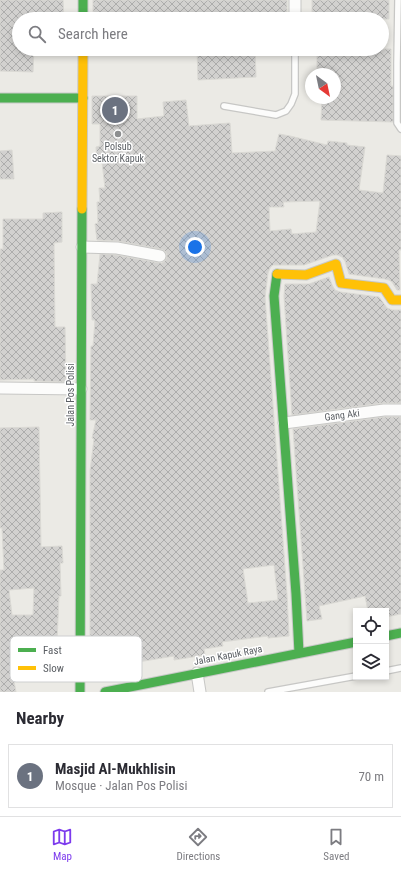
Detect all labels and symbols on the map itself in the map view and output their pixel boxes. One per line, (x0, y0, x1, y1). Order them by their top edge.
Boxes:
north arrow (305, 68, 341, 104)
pin: 1 (102, 95, 128, 125)
marker: Polsub Sektor Kapuk (113, 129, 123, 139)
place label: Polsub Sektor Kapuk (92, 141, 145, 164)
your location (185, 237, 205, 257)
street label: Jalan Pos Polisi (65, 363, 76, 427)
street label: Gang Aki (324, 407, 360, 423)
legend (10, 636, 142, 682)
street label: Jalan Kapuk Raya (193, 643, 263, 667)
text: Fast (43, 644, 62, 657)
text: Slow (43, 662, 64, 675)

